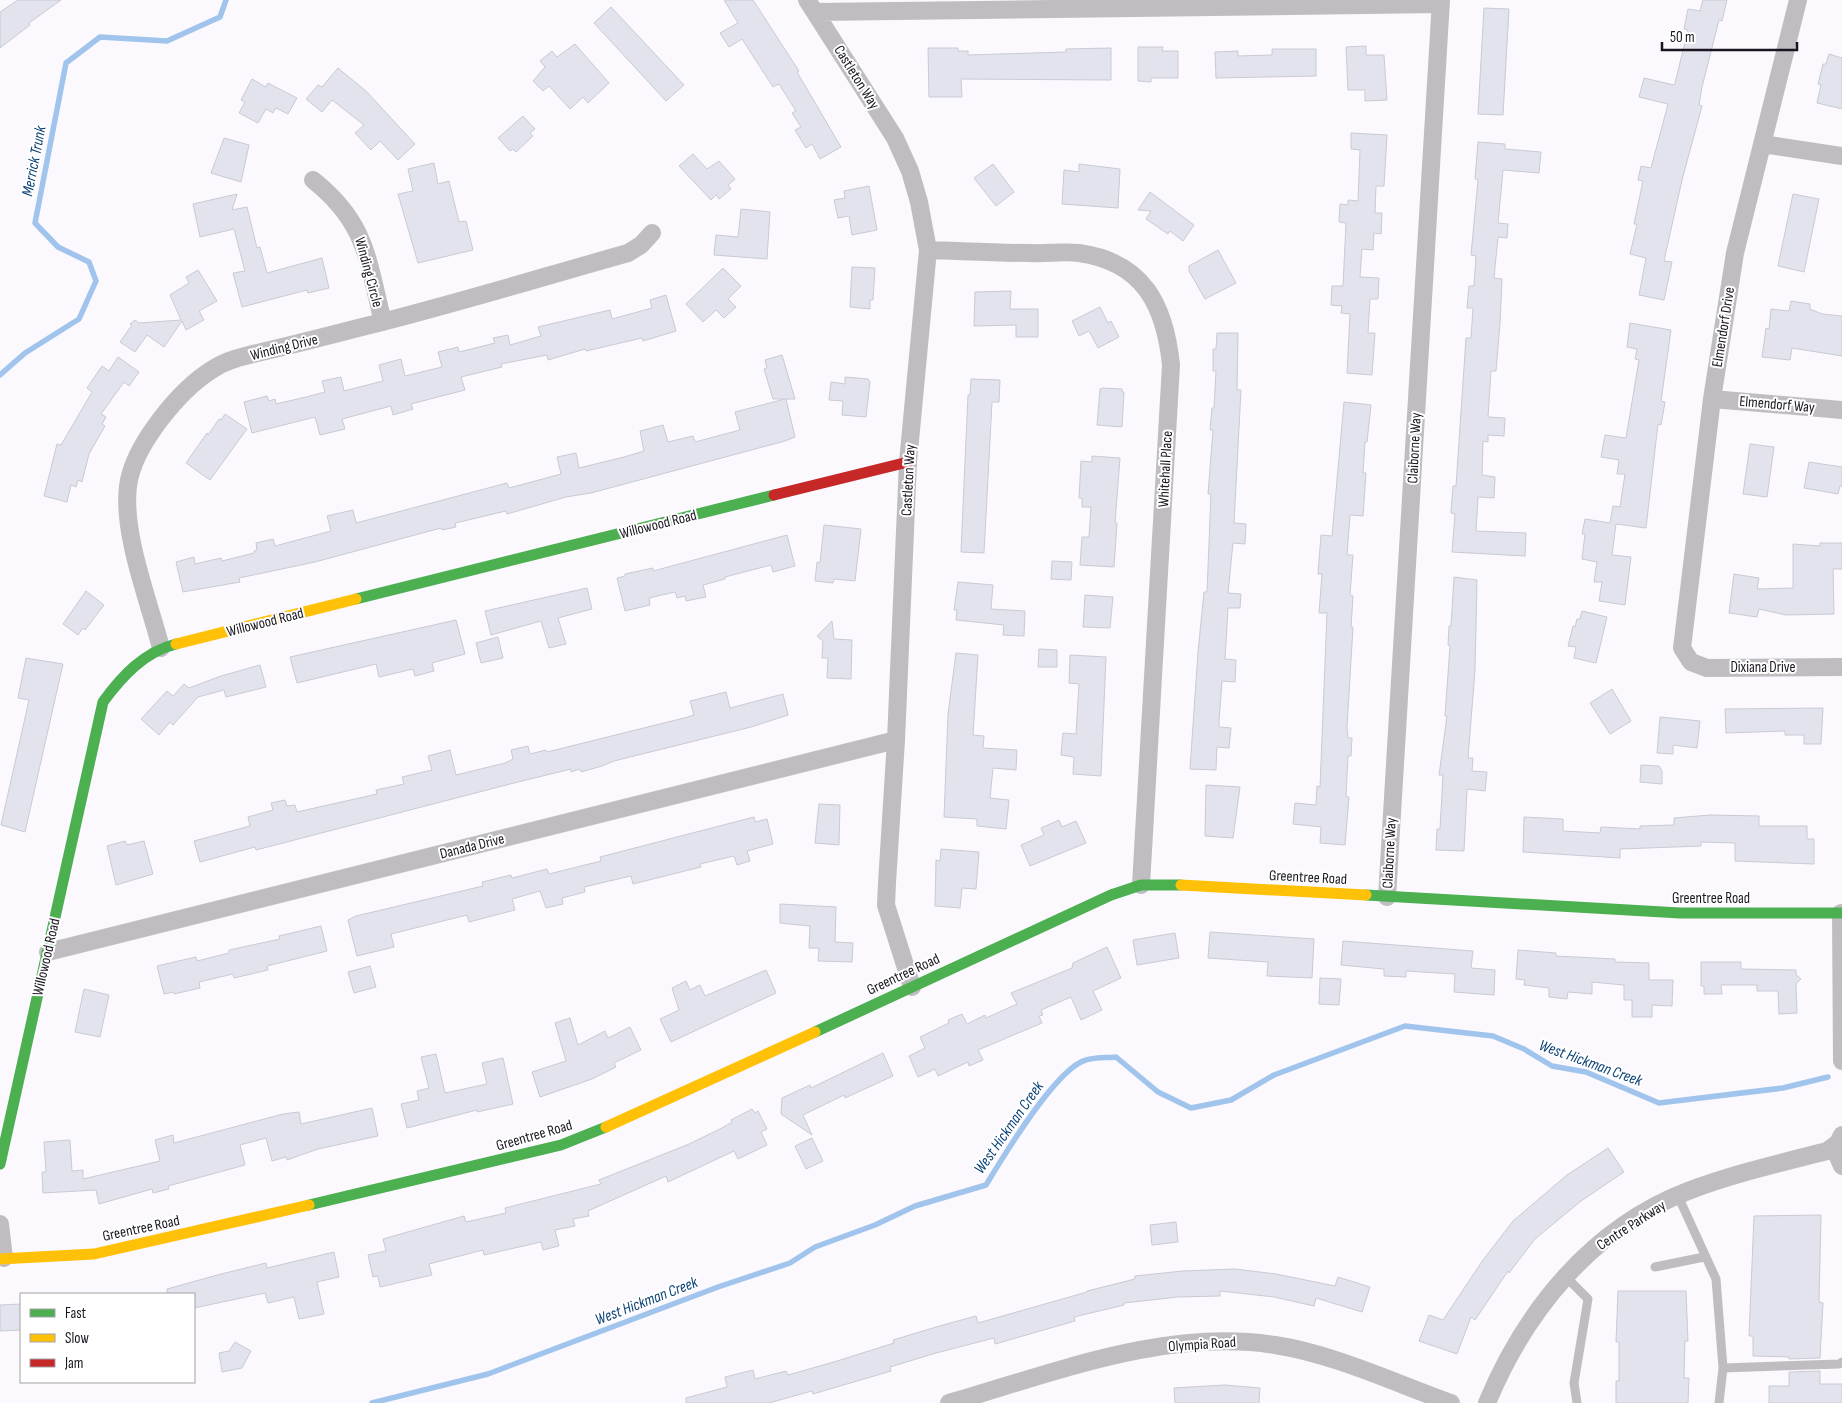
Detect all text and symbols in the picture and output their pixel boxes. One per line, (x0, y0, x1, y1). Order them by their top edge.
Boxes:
scale bar (1662, 20, 1797, 52)
text: 50 m (1670, 28, 1695, 47)
street label: Castleton Way (829, 42, 884, 113)
water label: Merrick Trunk (18, 124, 51, 198)
street label: Winding Circle (350, 235, 387, 309)
street label: Elmendorf Drive (1708, 286, 1739, 369)
street label: Winding Drive (248, 330, 320, 365)
street label: Elmendorf Way (1738, 392, 1816, 417)
street label: Claiborne Way (1403, 412, 1426, 484)
street label: Whitehall Place (1154, 430, 1177, 508)
street label: Castleton Way (897, 443, 920, 516)
street label: Willowood Road (618, 506, 699, 543)
street label: Willowood Road (225, 604, 306, 641)
street label: Dixiana Drive (1730, 658, 1796, 677)
street label: Claiborne Way (1378, 817, 1401, 889)
street label: Danada Drive (438, 829, 506, 864)
street label: Greentree Road (1268, 866, 1348, 889)
street label: Greentree Road (1672, 889, 1750, 908)
street label: Willowood Road (28, 917, 65, 998)
street label: Greentree Road (864, 949, 943, 1000)
water label: West Hickman Creek (1536, 1036, 1646, 1091)
water label: West Hickman Creek (970, 1077, 1049, 1178)
street label: Greentree Road (494, 1116, 574, 1155)
street label: Centre Parkway (1593, 1196, 1670, 1255)
street label: Greentree Road (101, 1211, 181, 1246)
water label: West Hickman Creek (593, 1273, 701, 1330)
legend (20, 1293, 195, 1383)
text: Fast (65, 1304, 87, 1323)
text: Slow (65, 1329, 89, 1348)
street label: Olympia Road (1168, 1333, 1236, 1356)
text: Jam (64, 1354, 83, 1373)

